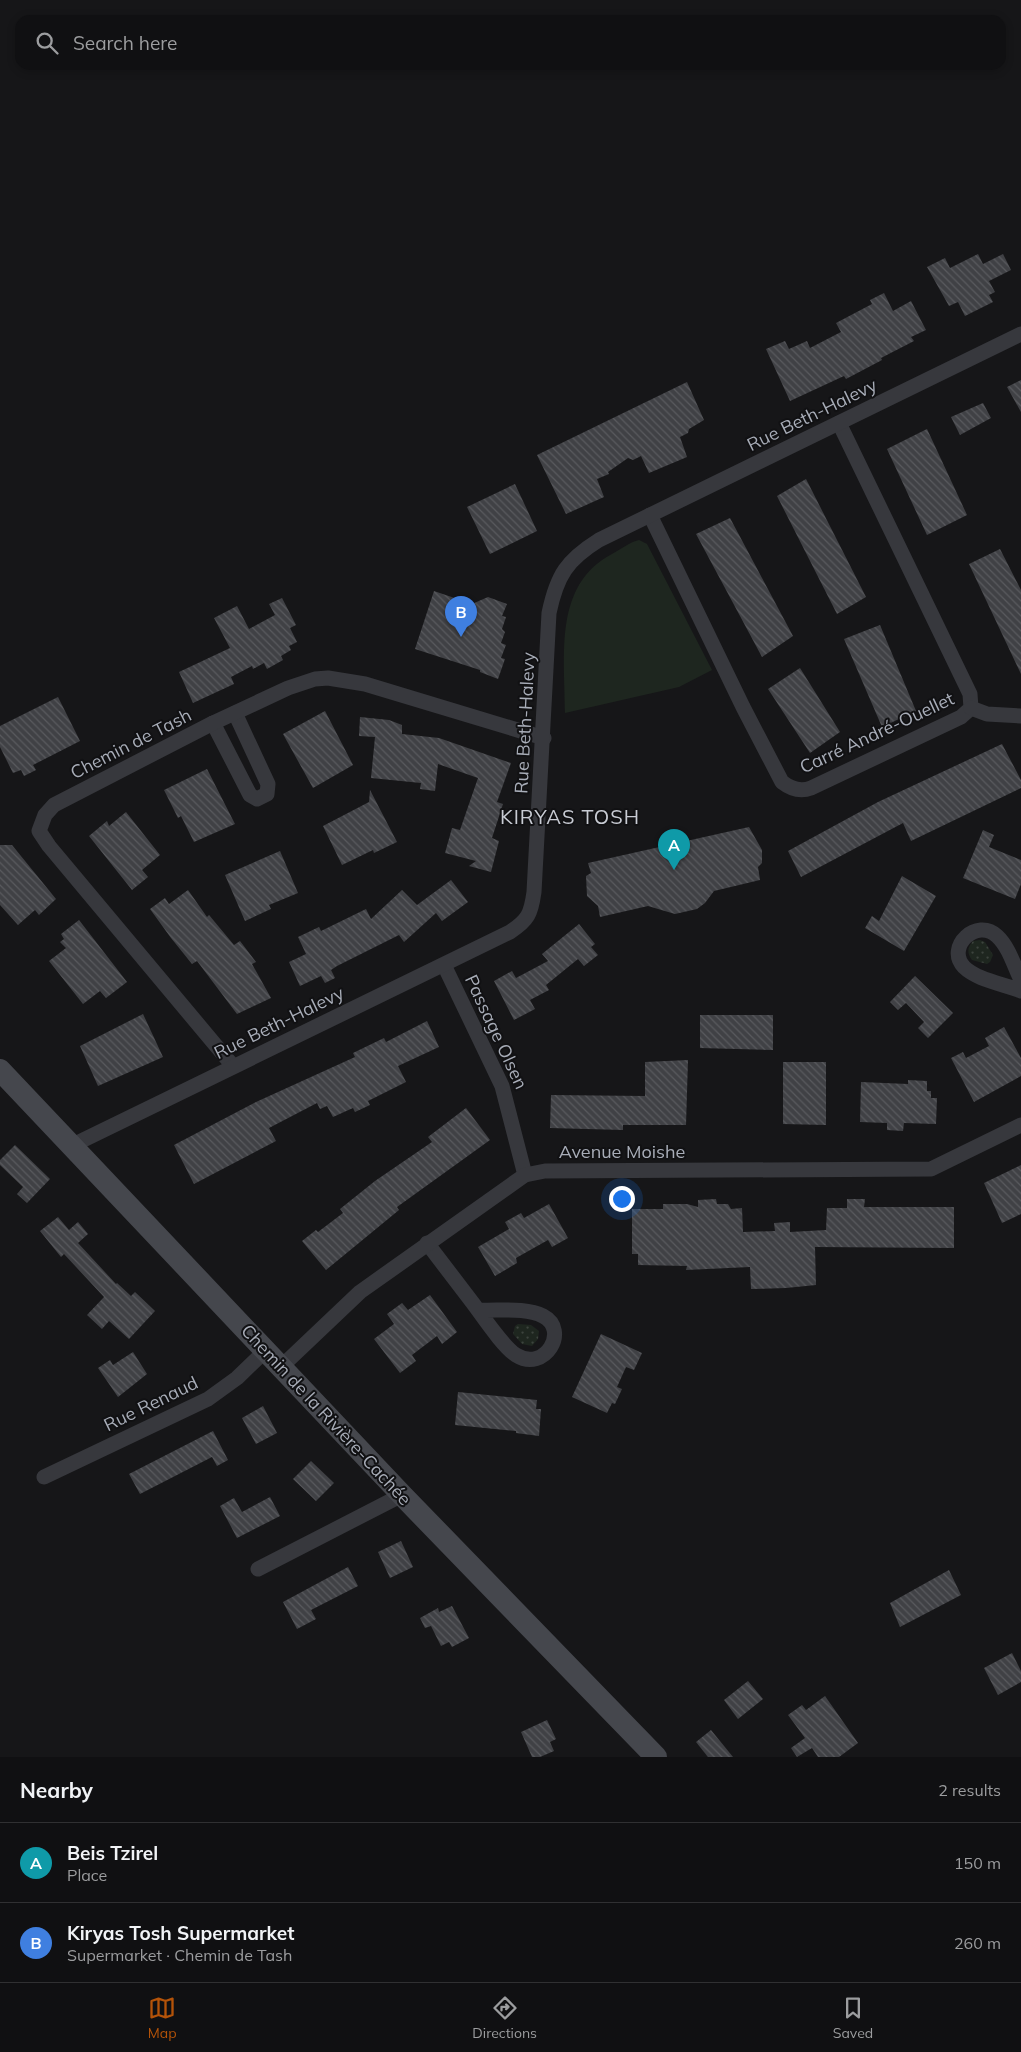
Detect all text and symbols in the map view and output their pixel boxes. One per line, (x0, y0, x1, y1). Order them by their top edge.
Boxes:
search box (15, 15, 1006, 70)
icon: search (33, 29, 61, 57)
text: Search here (73, 31, 177, 55)
street label: Rue Beth-Halevy (743, 373, 881, 456)
pin: B (445, 596, 477, 637)
street label: Rue Beth-Halevy (509, 651, 540, 794)
street label: Carré André-Ouellet (796, 687, 958, 778)
street label: Chemin de Tash (66, 703, 195, 784)
district label: KIRYAS TOSH (500, 804, 640, 829)
pin: A (658, 829, 690, 870)
street label: Passage Olsen (460, 971, 533, 1093)
street label: Rue Beth-Halevy (210, 981, 348, 1064)
street label: Avenue Moishe (559, 1140, 685, 1163)
your location (609, 1186, 635, 1212)
street label: Chemin de la Rivière-Cachée (236, 1319, 416, 1510)
street label: Rue Renaud (100, 1371, 202, 1436)
text: Nearby (20, 1777, 93, 1803)
text: 2 results (938, 1780, 1001, 1800)
text: Beis Tzirel (67, 1841, 158, 1865)
text: A (30, 1853, 42, 1873)
text: 150 m (954, 1853, 1001, 1873)
text: Place (67, 1865, 107, 1885)
text: Kiryas Tosh Supermarket (67, 1921, 294, 1945)
text: B (30, 1933, 42, 1953)
text: 260 m (954, 1933, 1001, 1953)
text: Supermarket · Chemin de Tash (67, 1945, 292, 1965)
tab: Map (148, 1994, 177, 2042)
tab: Directions (472, 1994, 537, 2042)
tab: Saved (833, 1994, 873, 2042)

